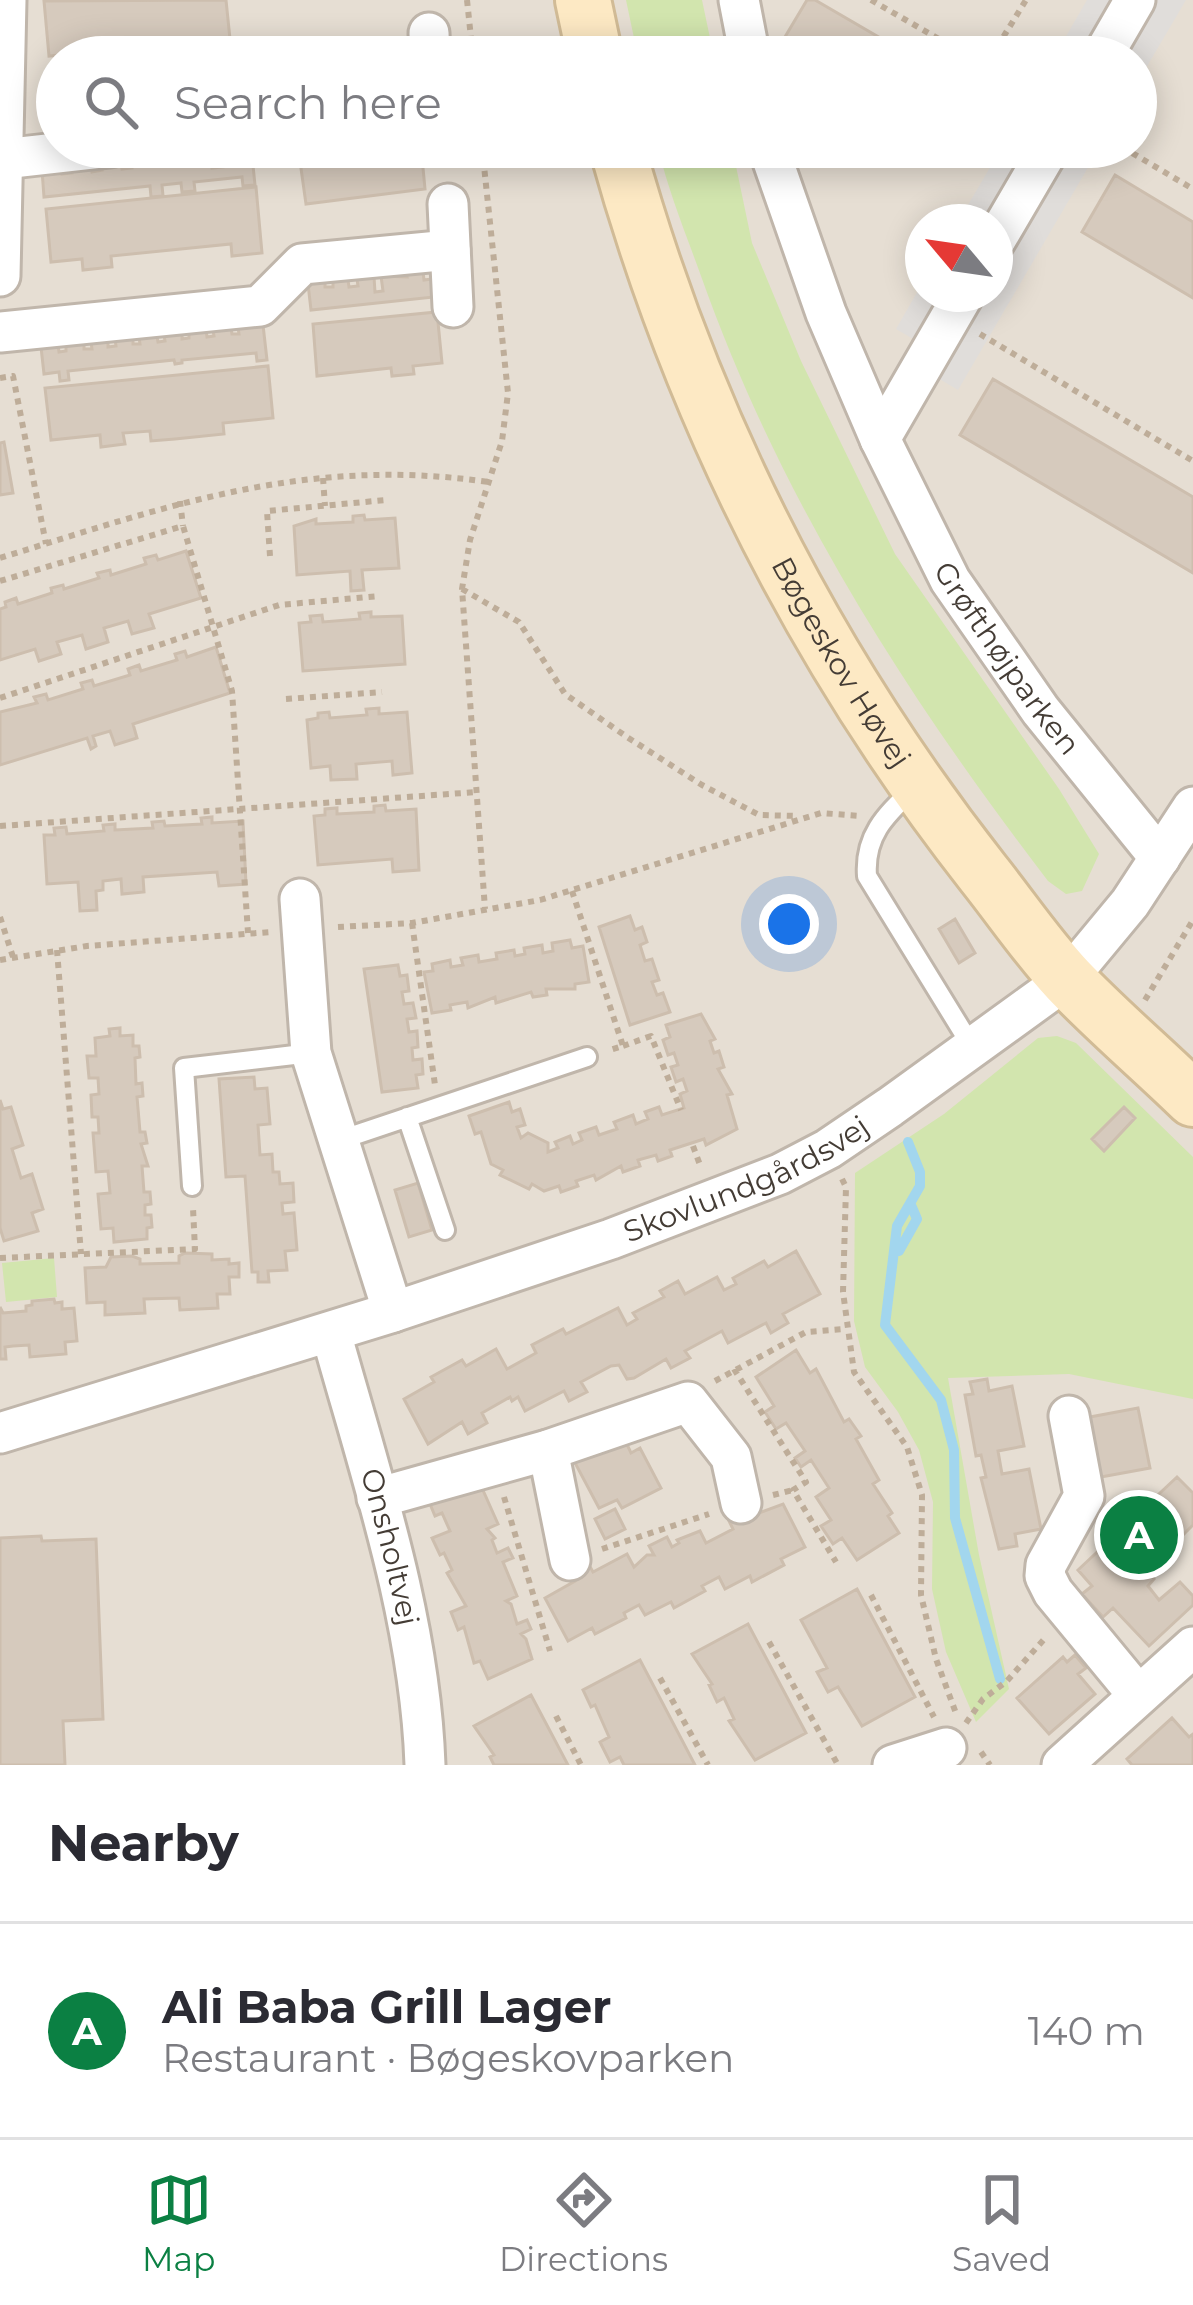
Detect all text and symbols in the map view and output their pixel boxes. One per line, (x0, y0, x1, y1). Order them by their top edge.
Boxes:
search box (36, 36, 1157, 168)
icon: search (78, 69, 144, 135)
text: Search here (174, 75, 442, 130)
north arrow (905, 204, 1013, 312)
street label: Bøgeskov Høvej (764, 551, 919, 775)
street label: Grøfthøjparken (926, 556, 1088, 762)
your location (759, 894, 819, 954)
street label: Skovlundgårdsvej (618, 1108, 876, 1250)
street label: Onsholtvej (353, 1464, 427, 1629)
pin: A (1100, 1490, 1178, 1580)
text: Nearby (48, 1812, 239, 1874)
text: Ali Baba Grill Lager (162, 1979, 612, 2034)
text: A (72, 2007, 102, 2055)
text: 140 m (1028, 2007, 1145, 2055)
text: Restaurant · Bøgeskovparken (162, 2034, 734, 2082)
tab: Map (142, 2167, 215, 2279)
tab: Directions (499, 2167, 668, 2279)
tab: Saved (952, 2167, 1051, 2279)

